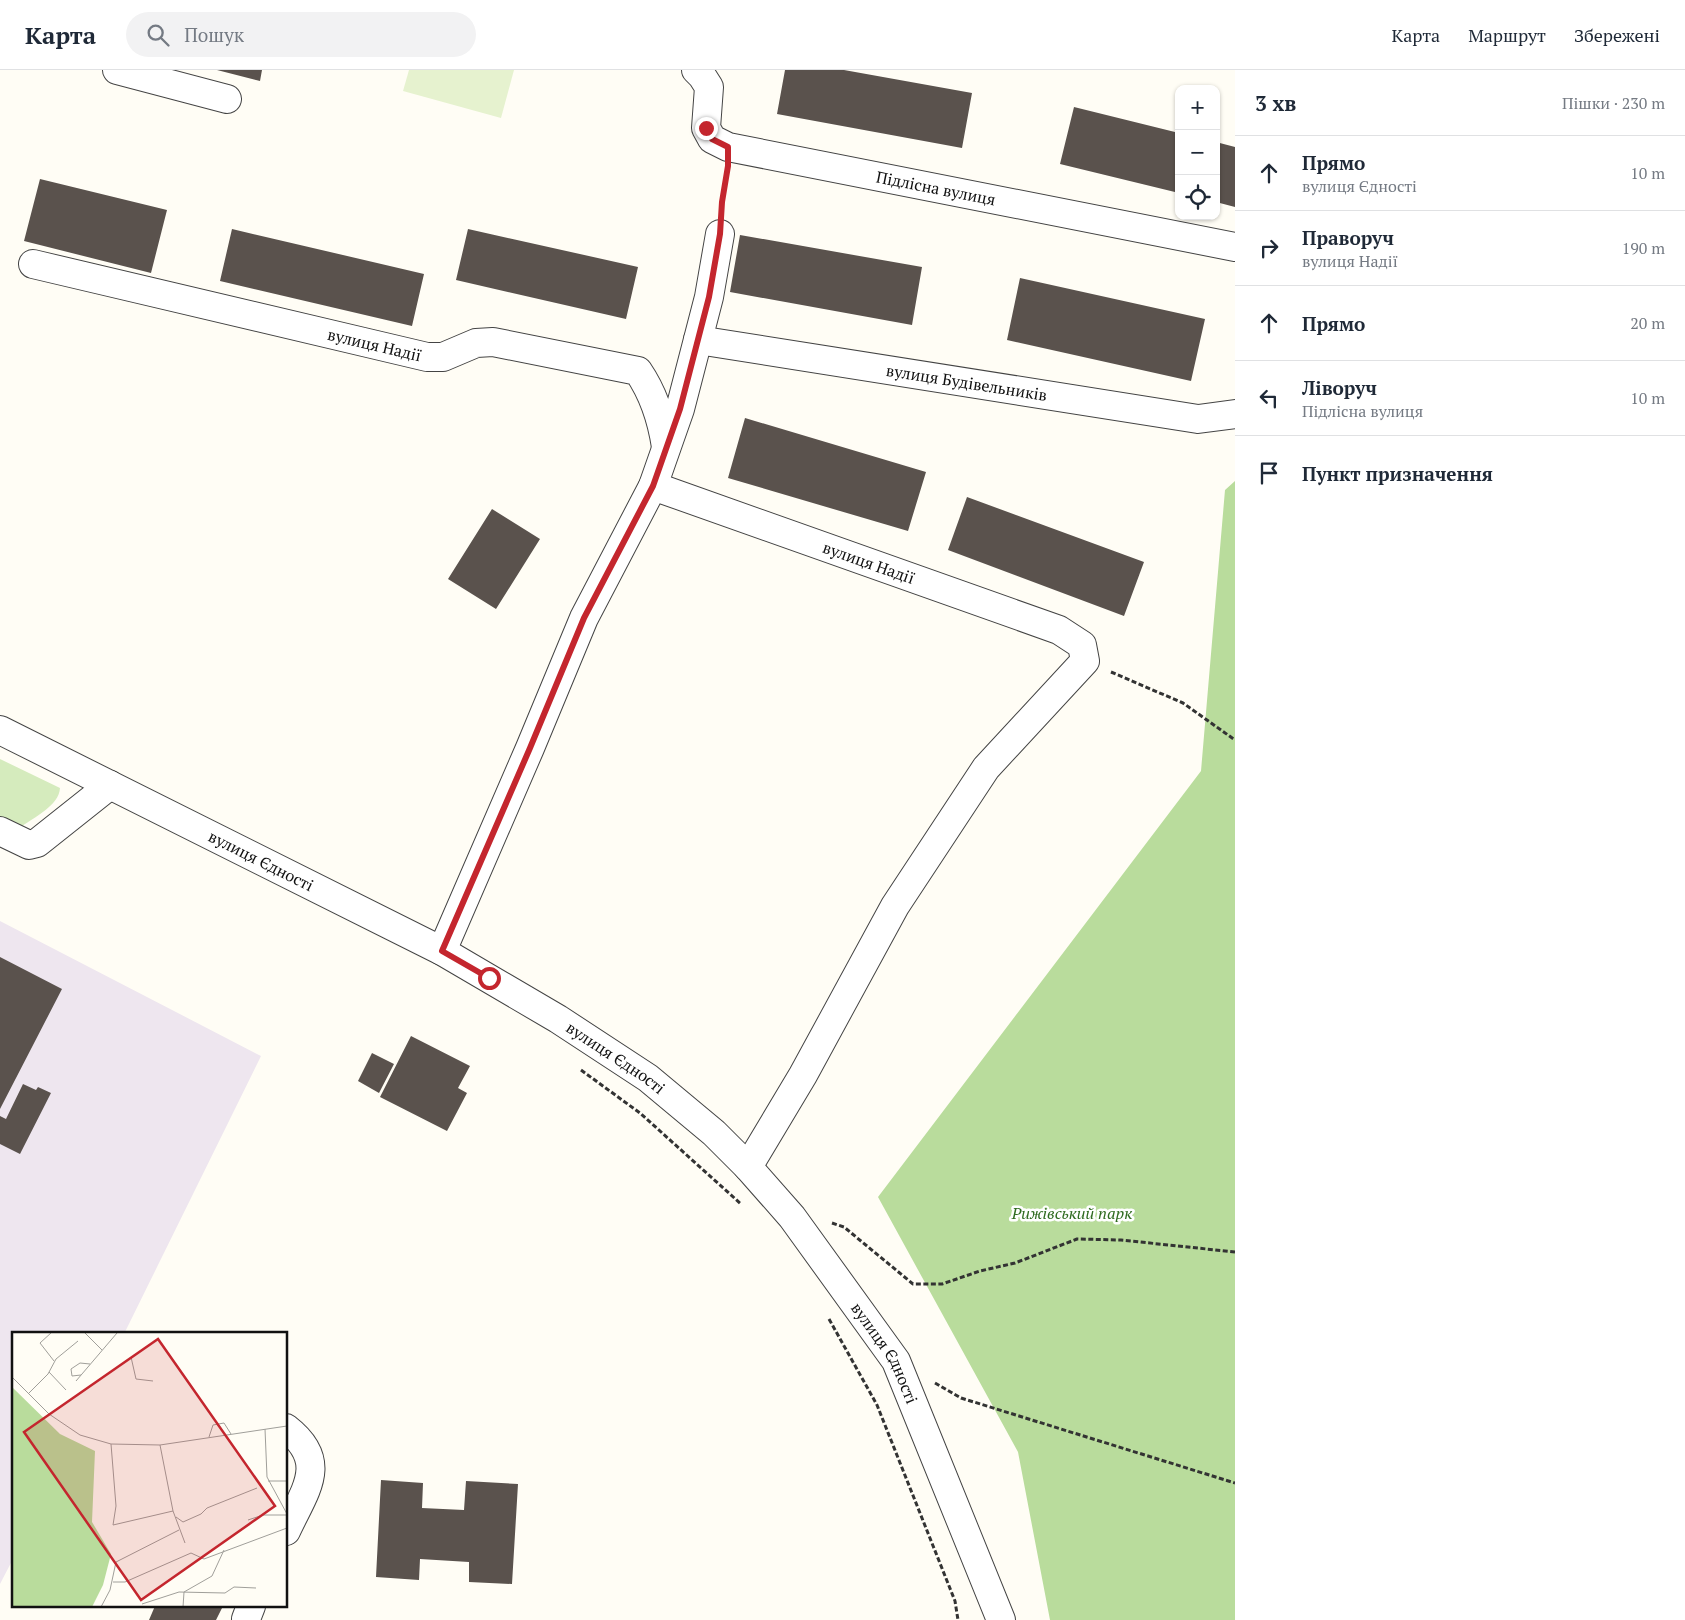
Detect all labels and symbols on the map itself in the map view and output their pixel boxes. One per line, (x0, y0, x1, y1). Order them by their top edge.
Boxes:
route end (695, 117, 718, 140)
street label: Підлісна вулиця (874, 165, 998, 211)
street label: вулиця Надії (325, 323, 424, 366)
street label: вулиця Будівельників (885, 359, 1049, 406)
street label: вулиця Надії (820, 536, 918, 589)
street label: вулиця Єдності (205, 825, 318, 896)
route start (478, 967, 501, 990)
street label: вулиця Єдності (562, 1016, 670, 1099)
park label: Рижівський парк (1011, 1202, 1132, 1224)
street label: вулиця Єдності (846, 1298, 923, 1407)
inset map (12, 1332, 288, 1608)

